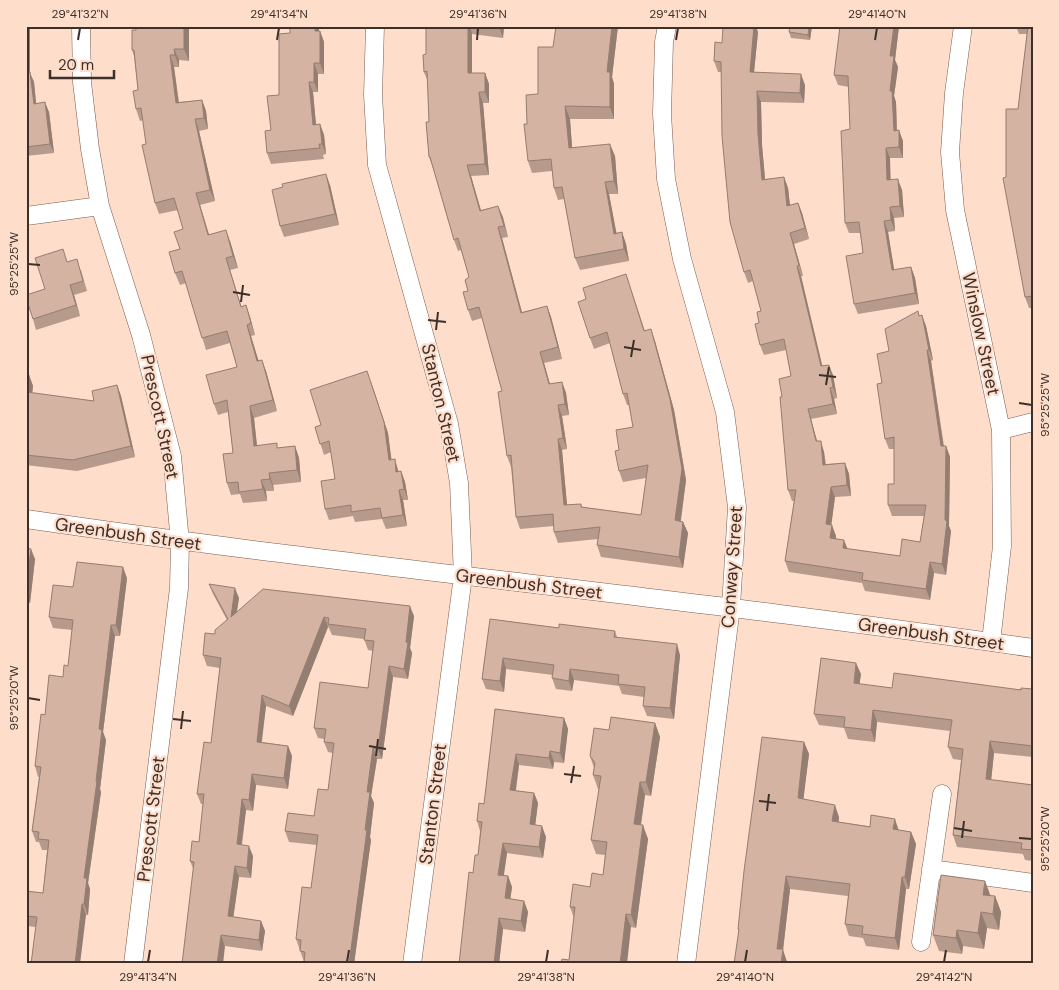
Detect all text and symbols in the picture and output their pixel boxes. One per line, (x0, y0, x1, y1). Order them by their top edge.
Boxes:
text: 29°41'32"N (51, 6, 109, 22)
text: 29°41'34"N (250, 6, 308, 22)
text: 29°41'36"N (449, 6, 507, 22)
text: 29°41'38"N (649, 6, 707, 22)
text: 29°41'40"N (848, 6, 906, 22)
scale bar (50, 48, 114, 80)
text: 20 m (58, 55, 94, 75)
text: 95°25'25"W (6, 232, 22, 296)
street label: Winslow Street (956, 270, 1006, 398)
street label: Stanton Street (416, 341, 466, 465)
street label: Prescott Street (135, 353, 185, 481)
text: 95°25'25"W (1037, 373, 1053, 437)
street label: Conway Street (716, 505, 748, 629)
street label: Greenbush Street (53, 512, 203, 556)
street label: Greenbush Street (454, 563, 604, 605)
street label: Greenbush Street (856, 612, 1006, 656)
text: 95°25'20"W (6, 665, 22, 731)
street label: Stanton Street (414, 742, 452, 866)
street label: Prescott Street (131, 755, 171, 883)
text: 95°25'20"W (1037, 806, 1053, 872)
text: 29°41'34"N (119, 969, 177, 985)
text: 29°41'36"N (318, 969, 376, 985)
text: 29°41'38"N (517, 969, 575, 985)
text: 29°41'40"N (716, 969, 774, 985)
text: 29°41'42"N (916, 969, 972, 985)

